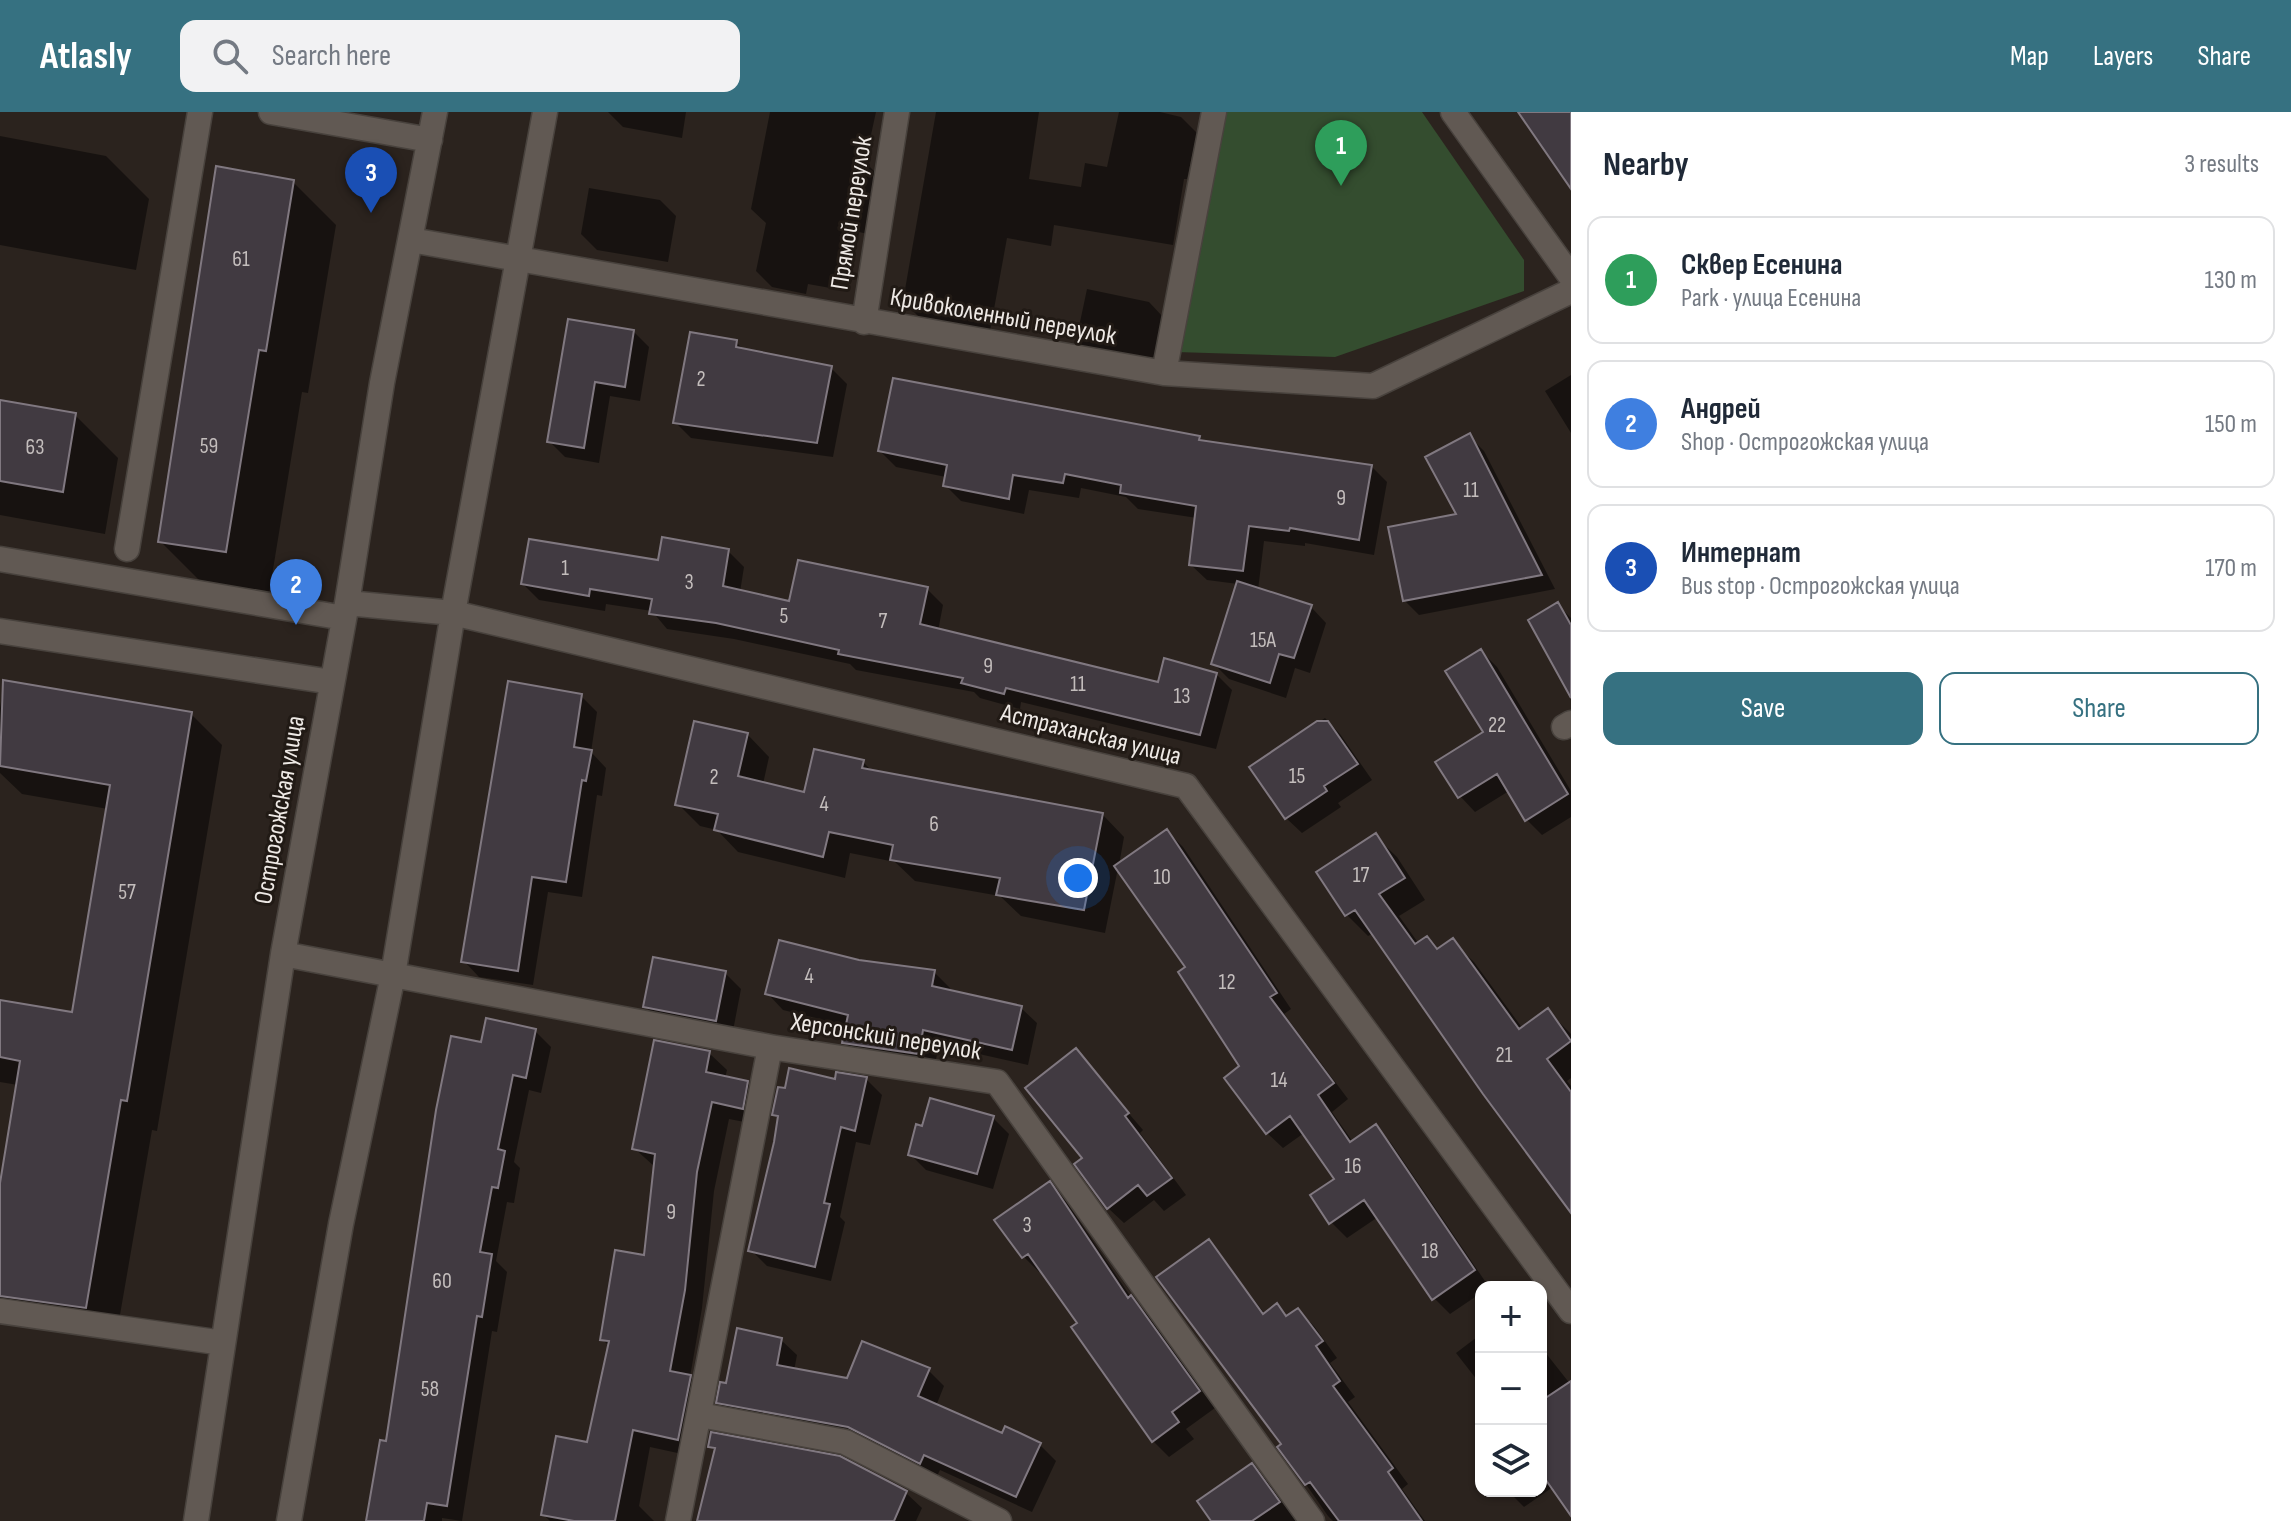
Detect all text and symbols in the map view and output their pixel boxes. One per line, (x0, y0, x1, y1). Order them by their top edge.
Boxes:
search box (180, 20, 740, 92)
text: Atlasly (40, 34, 132, 79)
icon: search (208, 34, 252, 78)
text: Search here (272, 38, 391, 74)
text: Map (2010, 40, 2049, 73)
text: Layers (2093, 40, 2153, 73)
text: Share (2197, 40, 2251, 73)
pin: 1 (1315, 120, 1367, 186)
street label: Прямой переулок (825, 134, 879, 292)
text: Nearby (1603, 144, 1689, 185)
pin: 3 (345, 147, 397, 213)
text: 3 results (2184, 149, 2259, 180)
house number: 61 (232, 246, 250, 273)
text: Сквер Есенина (1681, 247, 1842, 283)
text: 1 (1626, 265, 1636, 296)
text: 130 m (2205, 265, 2257, 296)
street label: Кривоколенный переулок (888, 282, 1119, 352)
text: Park · улица Есенина (1681, 283, 1861, 314)
house number: 2 (696, 366, 706, 393)
text: Андрей (1681, 391, 1761, 427)
text: 2 (1625, 409, 1637, 440)
text: 150 m (2205, 409, 2257, 440)
text: Shop · Острогожская улица (1681, 427, 1929, 458)
house number: 59 (200, 433, 218, 460)
house number: 63 (26, 434, 44, 461)
house number: 11 (1463, 477, 1479, 504)
house number: 9 (1336, 485, 1346, 512)
text: Интернат (1681, 535, 1801, 571)
text: 3 (1625, 553, 1637, 584)
text: 170 m (2205, 553, 2257, 584)
house number: 1 (561, 555, 569, 582)
pin: 2 (270, 559, 322, 625)
house number: 3 (684, 569, 694, 596)
text: Bus stop · Острогожская улица (1681, 571, 1960, 602)
house number: 5 (780, 603, 789, 630)
house number: 7 (879, 608, 888, 635)
house number: 15А (1250, 627, 1277, 654)
house number: 9 (983, 653, 993, 680)
house number: 11 (1070, 671, 1086, 698)
button: Save (1603, 672, 1923, 745)
button: Share (1939, 672, 2259, 745)
house number: 13 (1174, 683, 1190, 710)
street label: Астраханская улица (997, 697, 1184, 772)
house number: 22 (1488, 712, 1506, 739)
street label: Острогожская улица (248, 713, 312, 907)
house number: 15 (1289, 763, 1305, 790)
house number: 2 (709, 764, 719, 791)
house number: 4 (819, 791, 829, 818)
house number: 6 (929, 811, 939, 838)
your location (1058, 858, 1098, 898)
house number: 17 (1353, 862, 1369, 889)
house number: 10 (1153, 864, 1171, 891)
house number: 57 (118, 879, 136, 906)
house number: 4 (804, 963, 814, 990)
house number: 12 (1218, 969, 1236, 996)
street label: Херсонский переулок (788, 1007, 983, 1067)
house number: 21 (1496, 1042, 1513, 1069)
house number: 14 (1271, 1067, 1287, 1094)
house number: 16 (1344, 1153, 1362, 1180)
house number: 9 (666, 1199, 676, 1226)
house number: 3 (1022, 1212, 1032, 1239)
house number: 18 (1421, 1238, 1439, 1265)
house number: 60 (432, 1268, 452, 1295)
map controls (1475, 1281, 1547, 1497)
button: + (1475, 1281, 1547, 1353)
button: − (1475, 1353, 1547, 1425)
house number: 58 (421, 1376, 439, 1403)
button: layers (1475, 1425, 1547, 1497)

